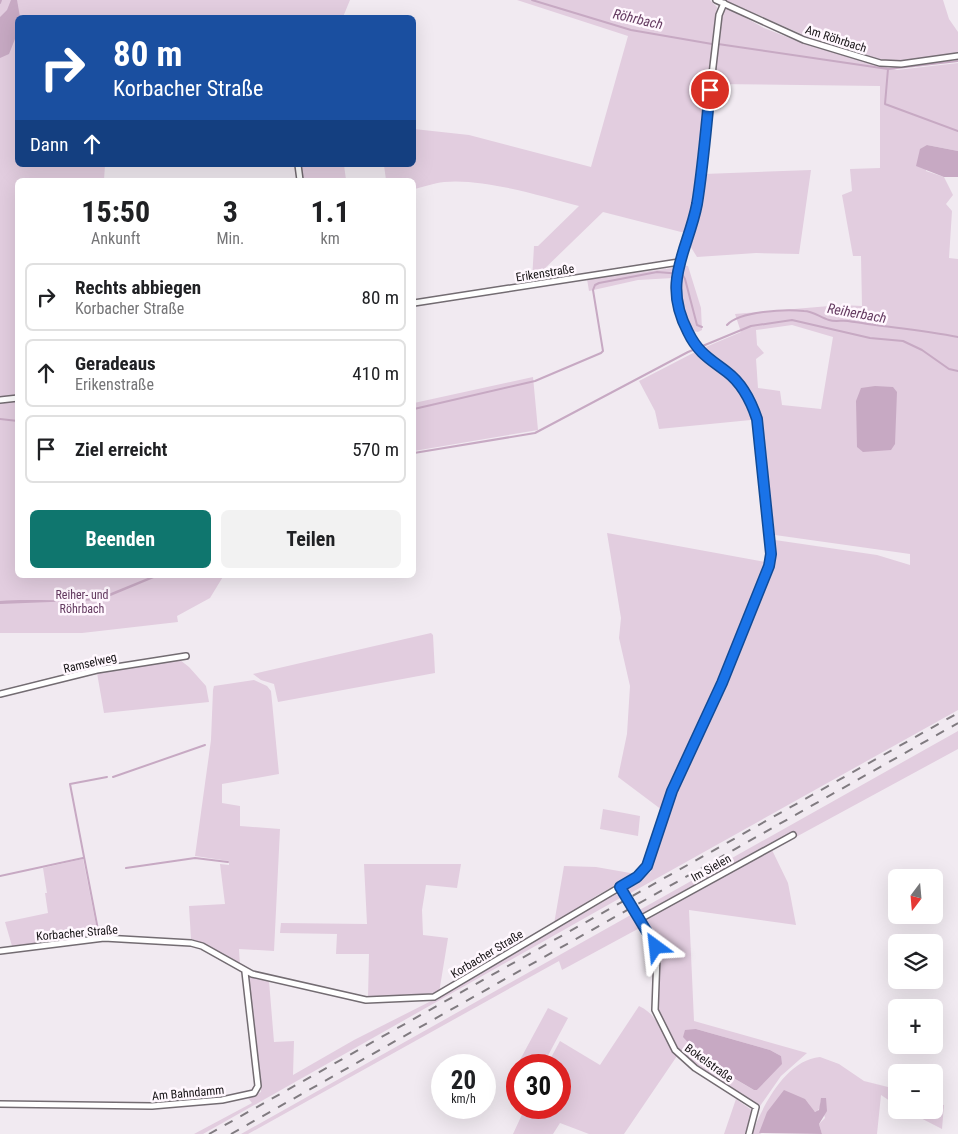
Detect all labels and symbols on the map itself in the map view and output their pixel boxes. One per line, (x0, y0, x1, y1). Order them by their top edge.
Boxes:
water label: Röhrbach (611, 5, 665, 33)
street label: Am Röhrbach (804, 23, 869, 56)
pin (689, 69, 731, 111)
street label: Erikenstraße (515, 261, 576, 285)
water label: Reiherbach (826, 300, 888, 326)
park label: Reiher- und Röhrbach (55, 588, 109, 616)
street label: Ramselweg (62, 650, 118, 676)
street label: Im Sielen (689, 851, 734, 885)
north arrow (888, 869, 942, 924)
position arrow (629, 920, 681, 972)
street label: Korbacher Straße (36, 922, 119, 944)
street label: Korbacher Straße (448, 927, 526, 981)
street label: Bokelstraße (682, 1041, 736, 1085)
speed limit sign: 30 (506, 1054, 571, 1119)
street label: Am Bahndamm (151, 1083, 225, 1103)

